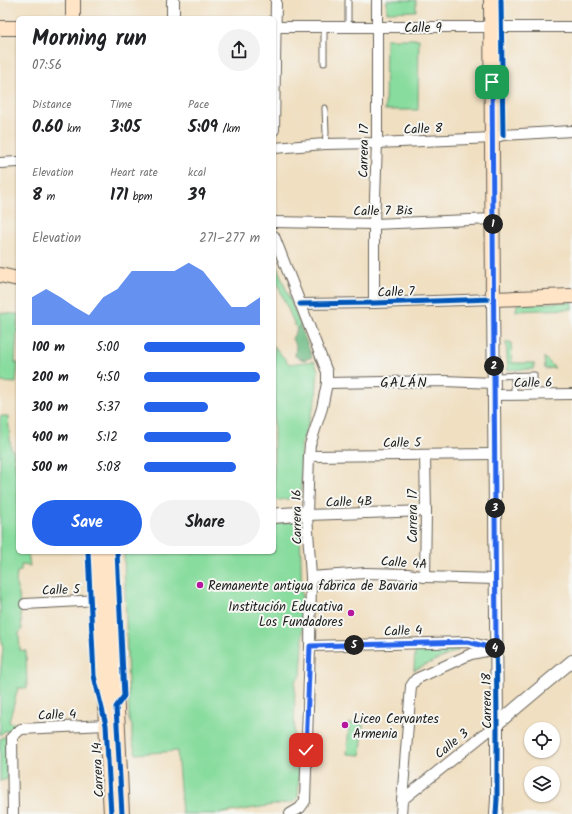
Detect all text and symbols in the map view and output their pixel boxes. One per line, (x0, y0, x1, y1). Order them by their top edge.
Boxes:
street label: Calle 9 (404, 18, 442, 39)
text: Morning run (32, 22, 147, 57)
button: share (218, 29, 260, 71)
text: 07:56 (32, 55, 62, 76)
pin (475, 65, 509, 99)
icon: arrive (481, 71, 503, 93)
text: Distance (32, 96, 72, 114)
text: Time (110, 96, 132, 114)
text: Pace (188, 96, 209, 114)
text: 0.60 (32, 114, 63, 141)
text: 3:05 (110, 114, 141, 141)
text: 5:09 (188, 114, 218, 141)
street label: Calle 8 (403, 118, 443, 141)
text: km (63, 120, 81, 138)
text: /km (218, 120, 240, 138)
street label: Carrera 17 (354, 123, 375, 178)
text: Elevation (32, 164, 74, 182)
text: Heart rate (110, 164, 158, 182)
text: kcal (188, 164, 206, 182)
text: 8 (32, 182, 42, 209)
text: 171 (110, 182, 128, 209)
text: 39 (188, 182, 206, 209)
text: m (42, 188, 55, 206)
text: bpm (128, 188, 153, 206)
street label: Calle 7 Bis (353, 200, 413, 223)
pin: 1 (483, 214, 503, 234)
text: 1 (491, 215, 495, 233)
text: Elevation (32, 228, 81, 249)
text: 271–277 m (199, 228, 260, 249)
street label: Calle 7 (377, 281, 416, 304)
text: 100 m (32, 337, 65, 358)
text: 5:00 (96, 337, 119, 358)
pin: 2 (484, 356, 504, 376)
text: 2 (491, 357, 497, 375)
text: 200 m (32, 367, 69, 388)
text: 4:50 (96, 367, 120, 388)
district label: GALÁN (380, 372, 428, 394)
street label: Calle 6 (514, 373, 552, 394)
text: 300 m (32, 397, 68, 418)
text: 5:37 (96, 397, 120, 418)
text: 400 m (32, 427, 68, 448)
text: 5:12 (96, 427, 118, 448)
street label: Calle 5 (383, 433, 422, 454)
text: 500 m (32, 457, 68, 478)
text: 5:08 (96, 457, 121, 478)
street label: Carrera 17 (403, 488, 424, 543)
street label: Carrera 16 (287, 489, 308, 545)
street label: Calle 4B (325, 491, 373, 514)
pin: 3 (485, 498, 505, 518)
text: 3 (492, 499, 498, 517)
button: Save (32, 500, 142, 546)
button: Share (150, 500, 260, 546)
street label: Calle 4A (380, 551, 428, 576)
place label: Remanente antigua fábrica de Bavaria (208, 576, 418, 597)
street label: Calle 5 (42, 579, 82, 602)
marker: Remanente antigua fábrica de Bavaria (195, 580, 205, 590)
place label: Institución Educativa Los Fundadores (228, 597, 343, 633)
marker: Institución Educativa Los Fundadores (346, 608, 356, 618)
street label: Calle 4 (383, 620, 423, 643)
pin: 5 (344, 635, 364, 655)
text: 5 (351, 636, 357, 654)
pin: 4 (485, 638, 505, 658)
text: 4 (492, 639, 498, 657)
street label: Carrera 18 (477, 673, 498, 729)
street label: Calle 4 (37, 704, 77, 727)
place label: Liceo Cervantes Armenia (353, 709, 439, 745)
marker: Liceo Cervantes Armenia (340, 720, 350, 730)
map controls (524, 722, 560, 802)
button: locate (524, 722, 560, 758)
street label: Calle 3 (430, 724, 474, 765)
pin (289, 733, 323, 767)
icon: check (295, 739, 317, 761)
street label: Carrera 14 (87, 742, 110, 798)
button: layers (524, 766, 560, 802)

